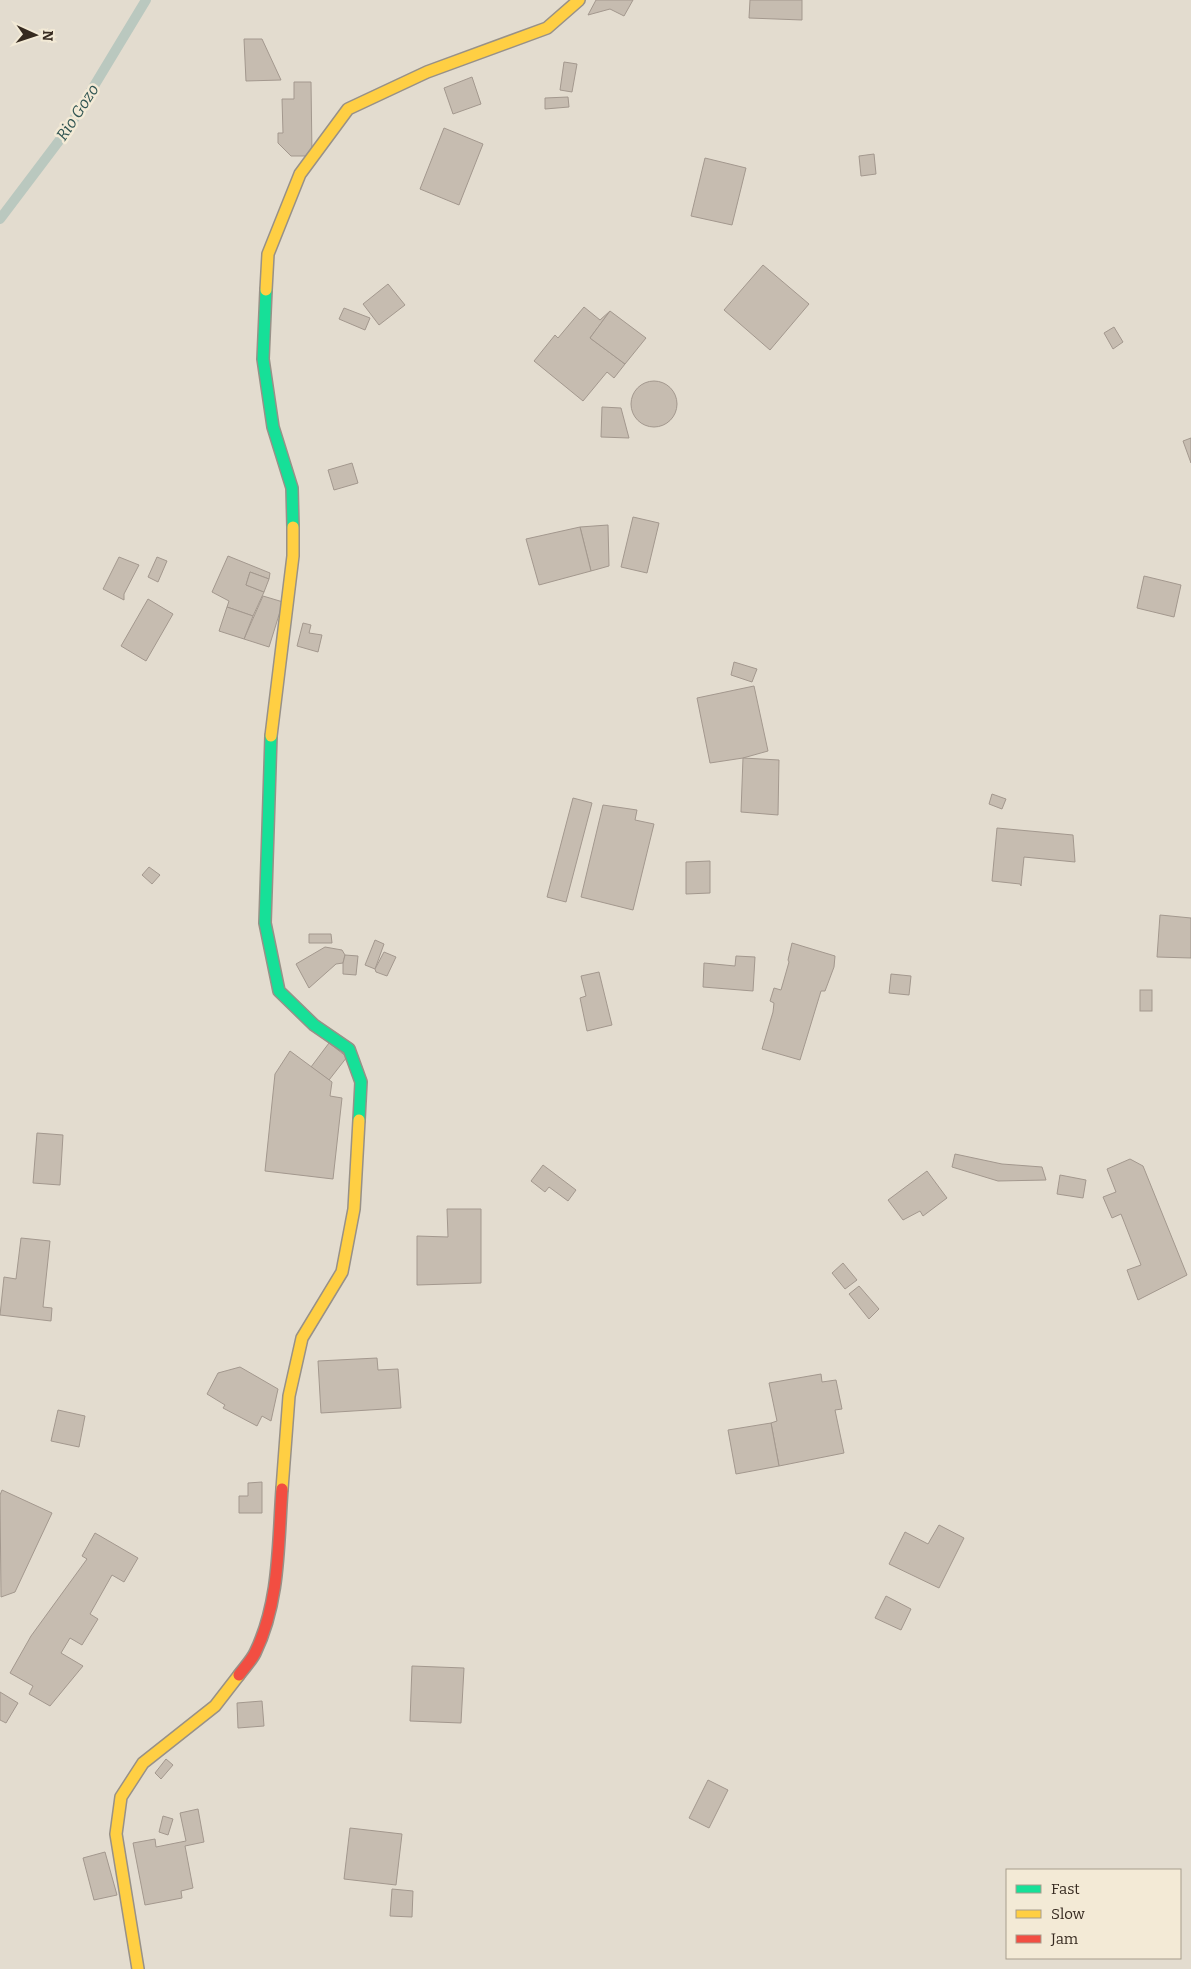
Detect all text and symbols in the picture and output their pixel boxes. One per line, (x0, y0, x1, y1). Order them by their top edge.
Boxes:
north arrow (10, 10, 60, 60)
text: N (39, 30, 56, 42)
water label: Rio Gozo (52, 80, 103, 144)
legend (1006, 1869, 1181, 1959)
text: Fast (1051, 1880, 1080, 1898)
text: Slow (1051, 1905, 1086, 1923)
text: Jam (1050, 1930, 1079, 1948)

